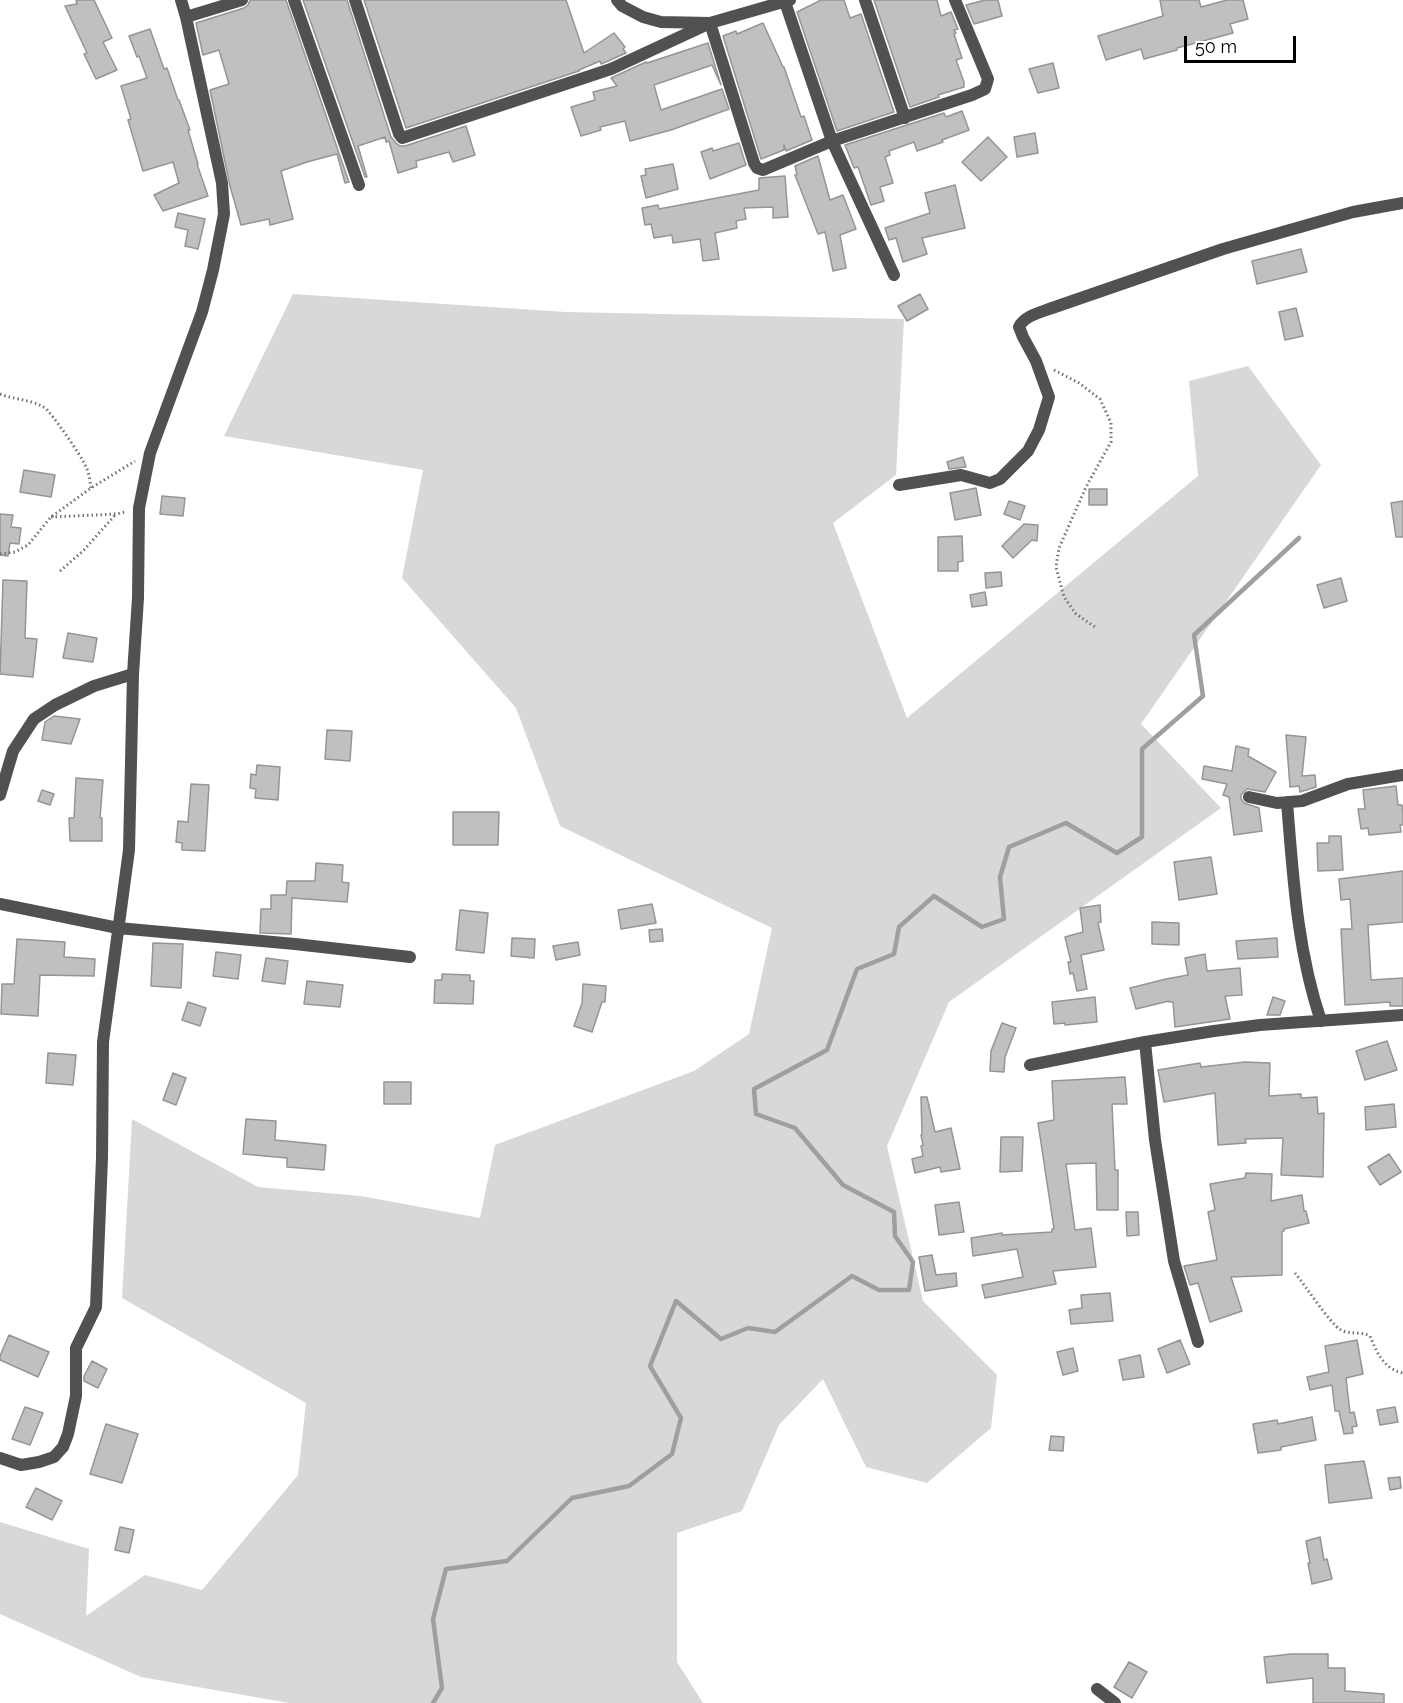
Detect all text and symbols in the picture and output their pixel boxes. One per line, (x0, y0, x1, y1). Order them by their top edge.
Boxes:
scale bar (1187, 24, 1300, 62)
text: 50 m (1195, 36, 1237, 57)

